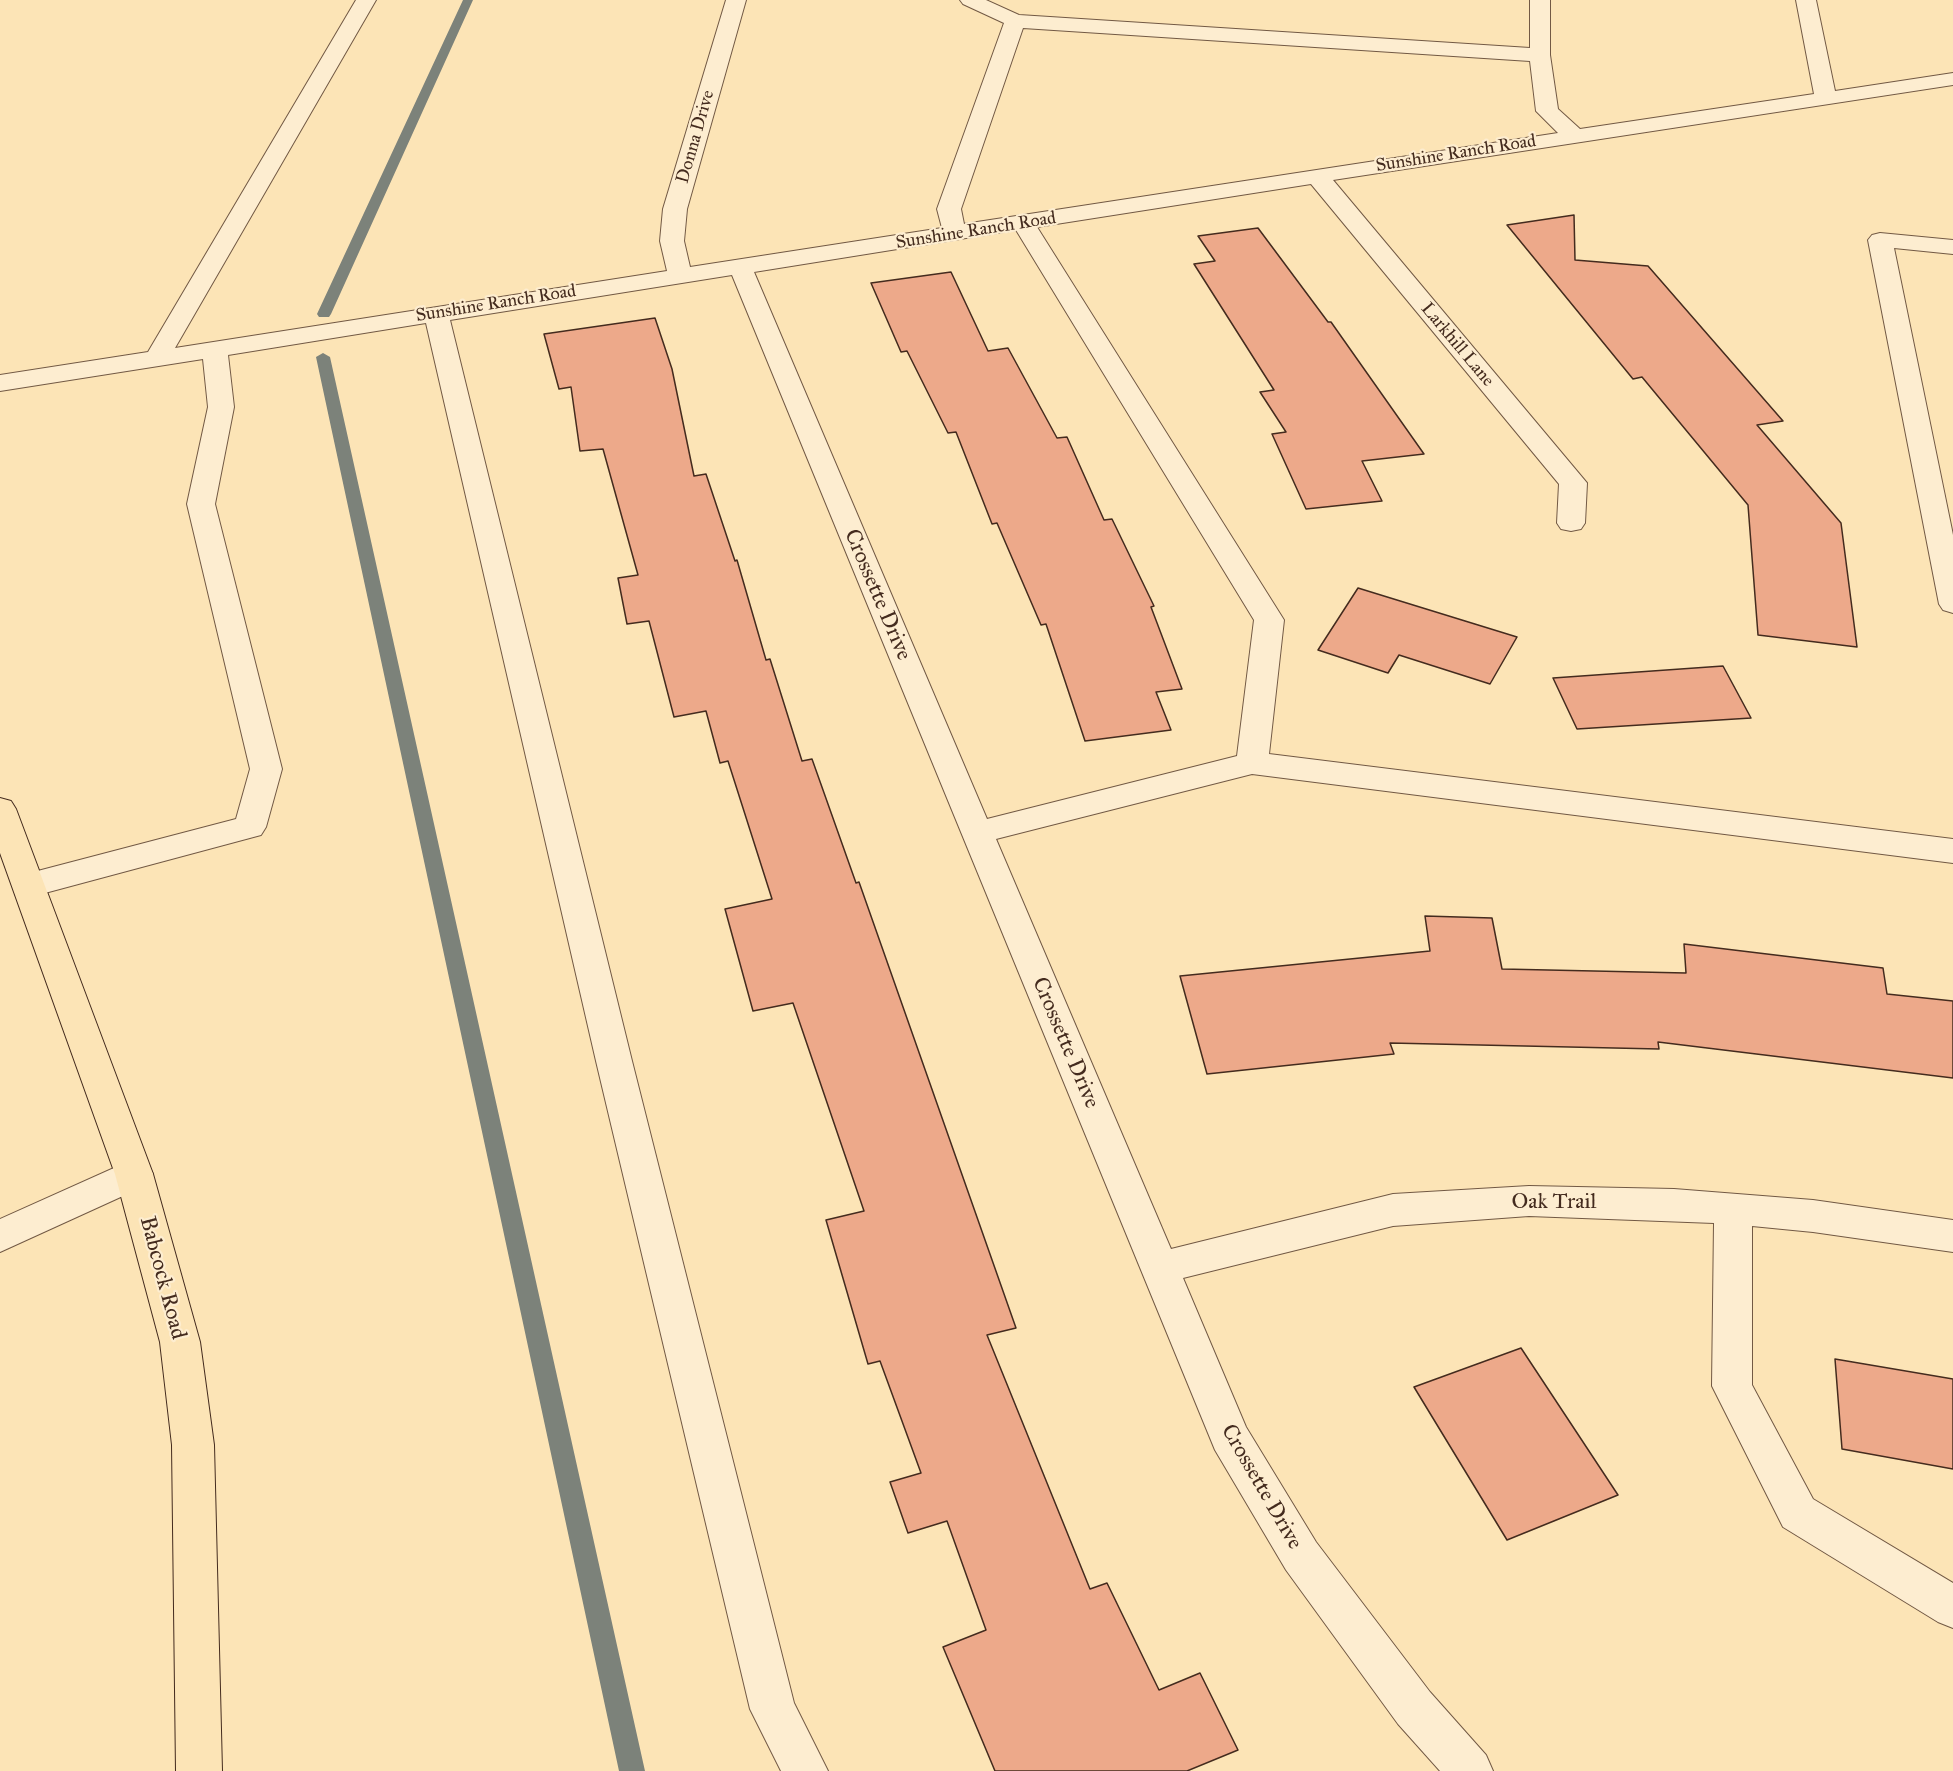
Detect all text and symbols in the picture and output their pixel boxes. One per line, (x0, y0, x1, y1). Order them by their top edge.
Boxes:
street label: Donna Drive (672, 88, 720, 186)
street label: Sunshine Ranch Road (1374, 131, 1538, 177)
street label: Sunshine Ranch Road (894, 208, 1058, 254)
street label: Sunshine Ranch Road (414, 281, 578, 327)
street label: Larkhill Lane (1416, 299, 1498, 391)
street label: Crossette Drive (838, 525, 916, 665)
street label: Crossette Drive (1026, 973, 1104, 1113)
street label: Oak Trail (1511, 1190, 1597, 1216)
street label: Babcock Road (133, 1214, 191, 1342)
street label: Crossette Drive (1215, 1420, 1307, 1554)

